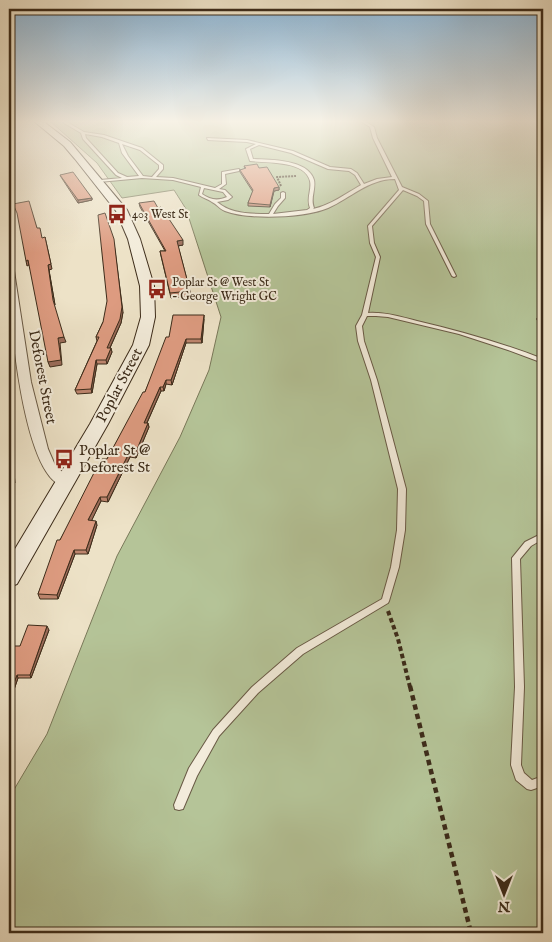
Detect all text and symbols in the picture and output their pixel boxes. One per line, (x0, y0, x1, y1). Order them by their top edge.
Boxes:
bus stop icon: 403 West St (106, 203, 128, 225)
place label: 403 West St (132, 207, 188, 222)
place label: Poplar St @ West St - George Wright GC (172, 275, 277, 304)
bus stop icon: Poplar St @ West St - George Wright GC (146, 278, 168, 300)
street label: Deforest Street (24, 328, 61, 426)
street label: Poplar Street (92, 345, 147, 426)
place label: Poplar St @ Deforest St (79, 441, 150, 477)
bus stop icon: Poplar St @ Deforest St (53, 448, 75, 470)
north arrow (480, 870, 530, 920)
text: N (498, 897, 511, 915)

